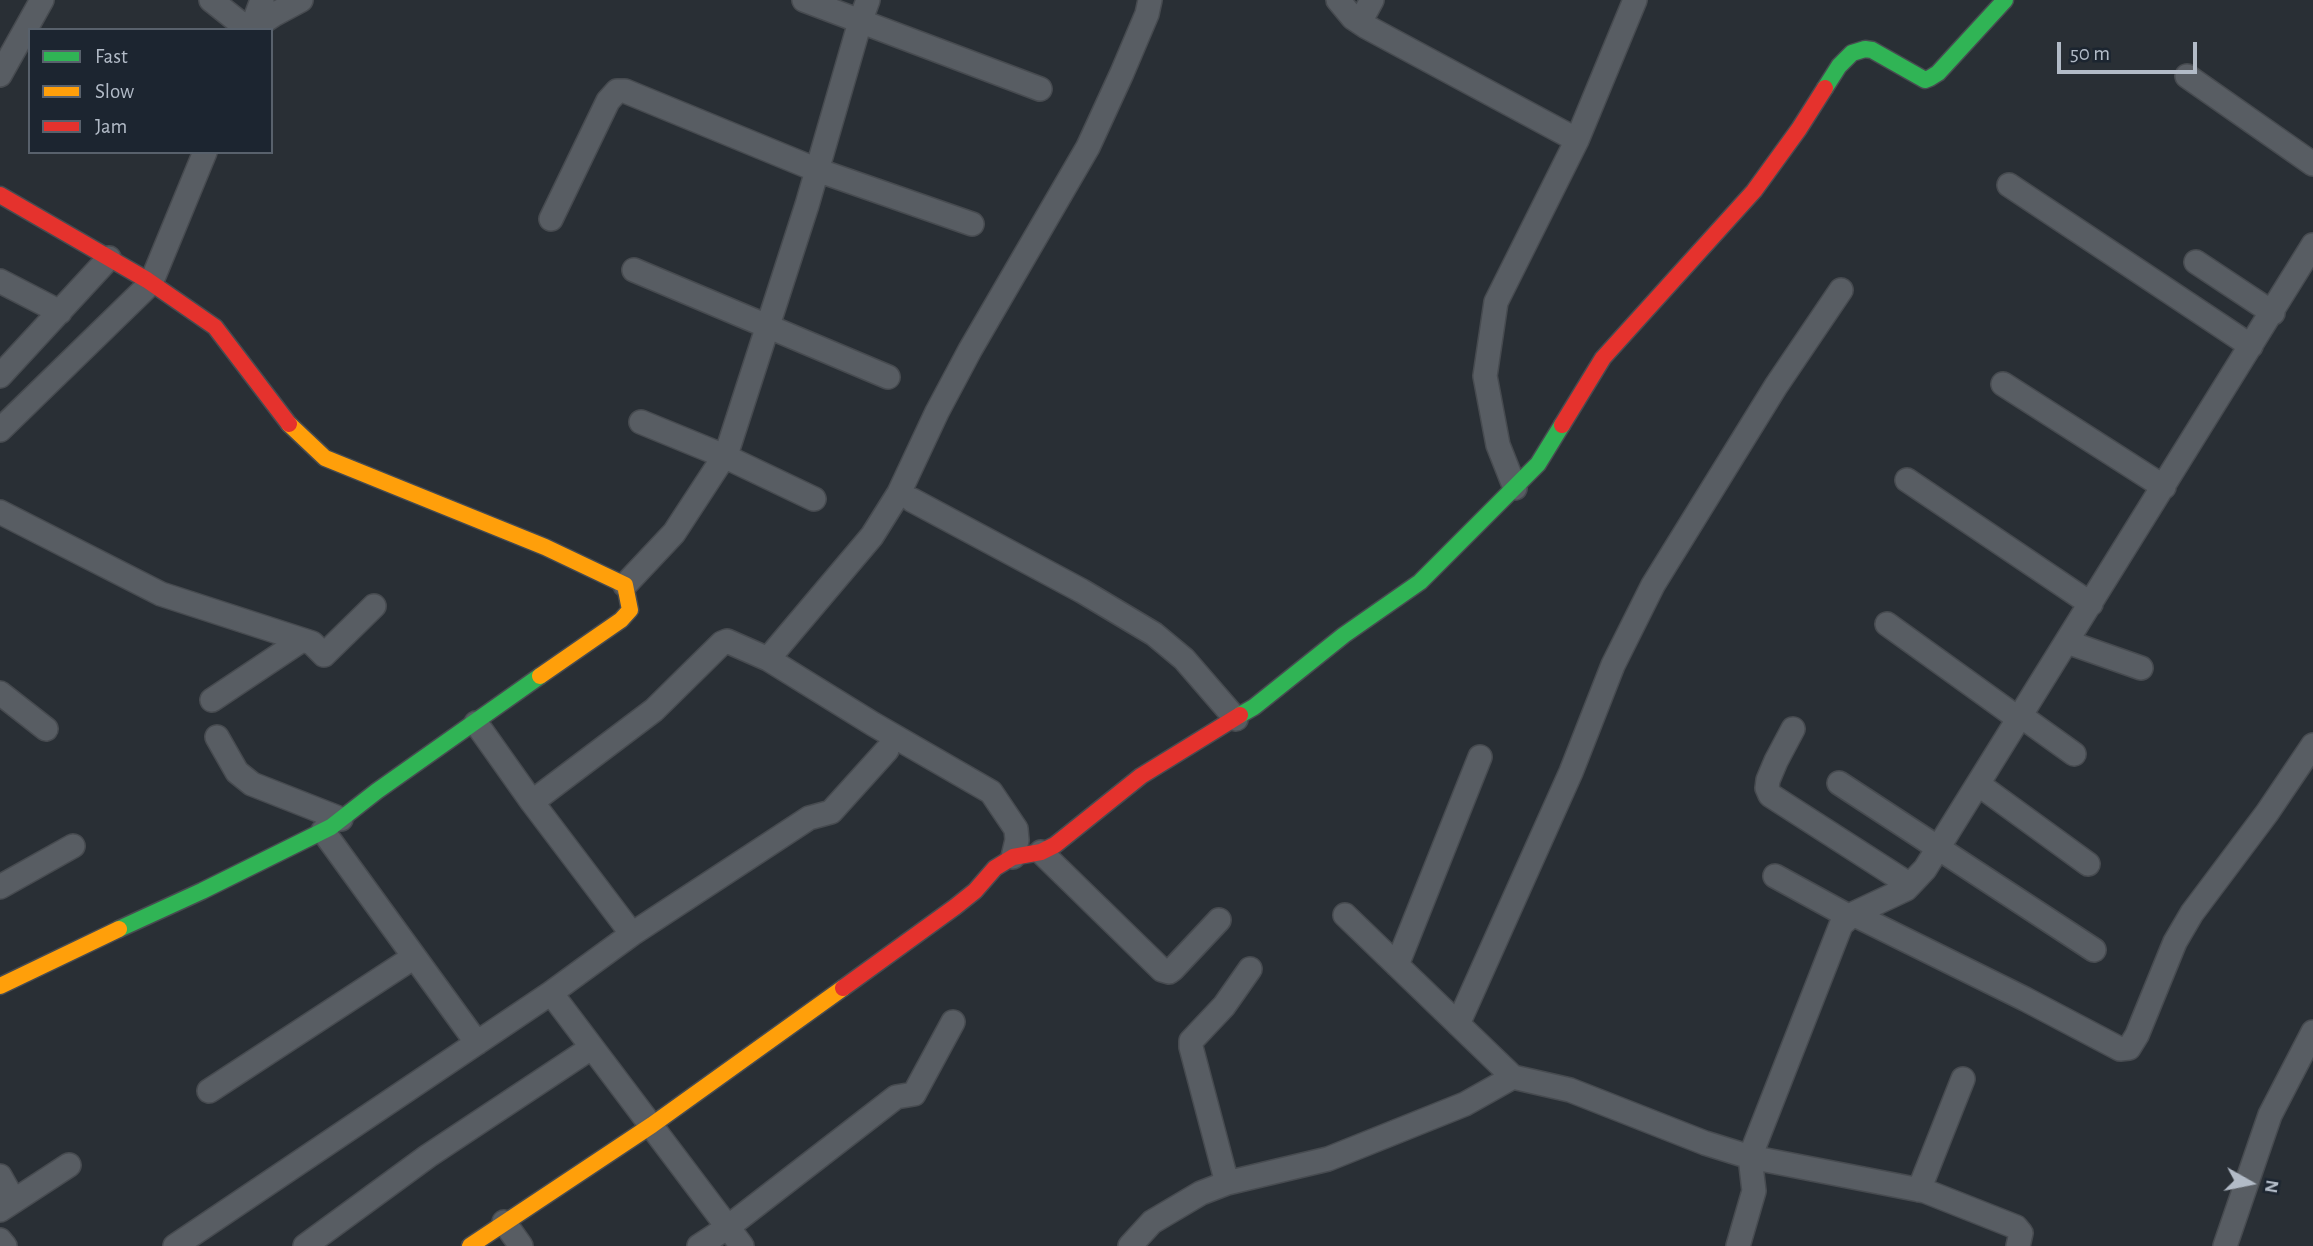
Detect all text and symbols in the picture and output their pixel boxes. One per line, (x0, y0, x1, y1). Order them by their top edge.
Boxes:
legend (28, 28, 273, 154)
scale bar (2061, 28, 2201, 72)
text: 50 m (2070, 43, 2110, 64)
text: Fast (95, 46, 128, 67)
text: Slow (95, 81, 134, 102)
text: Jam (95, 116, 127, 137)
north arrow (2215, 1148, 2285, 1218)
text: N (2261, 1178, 2282, 1194)

